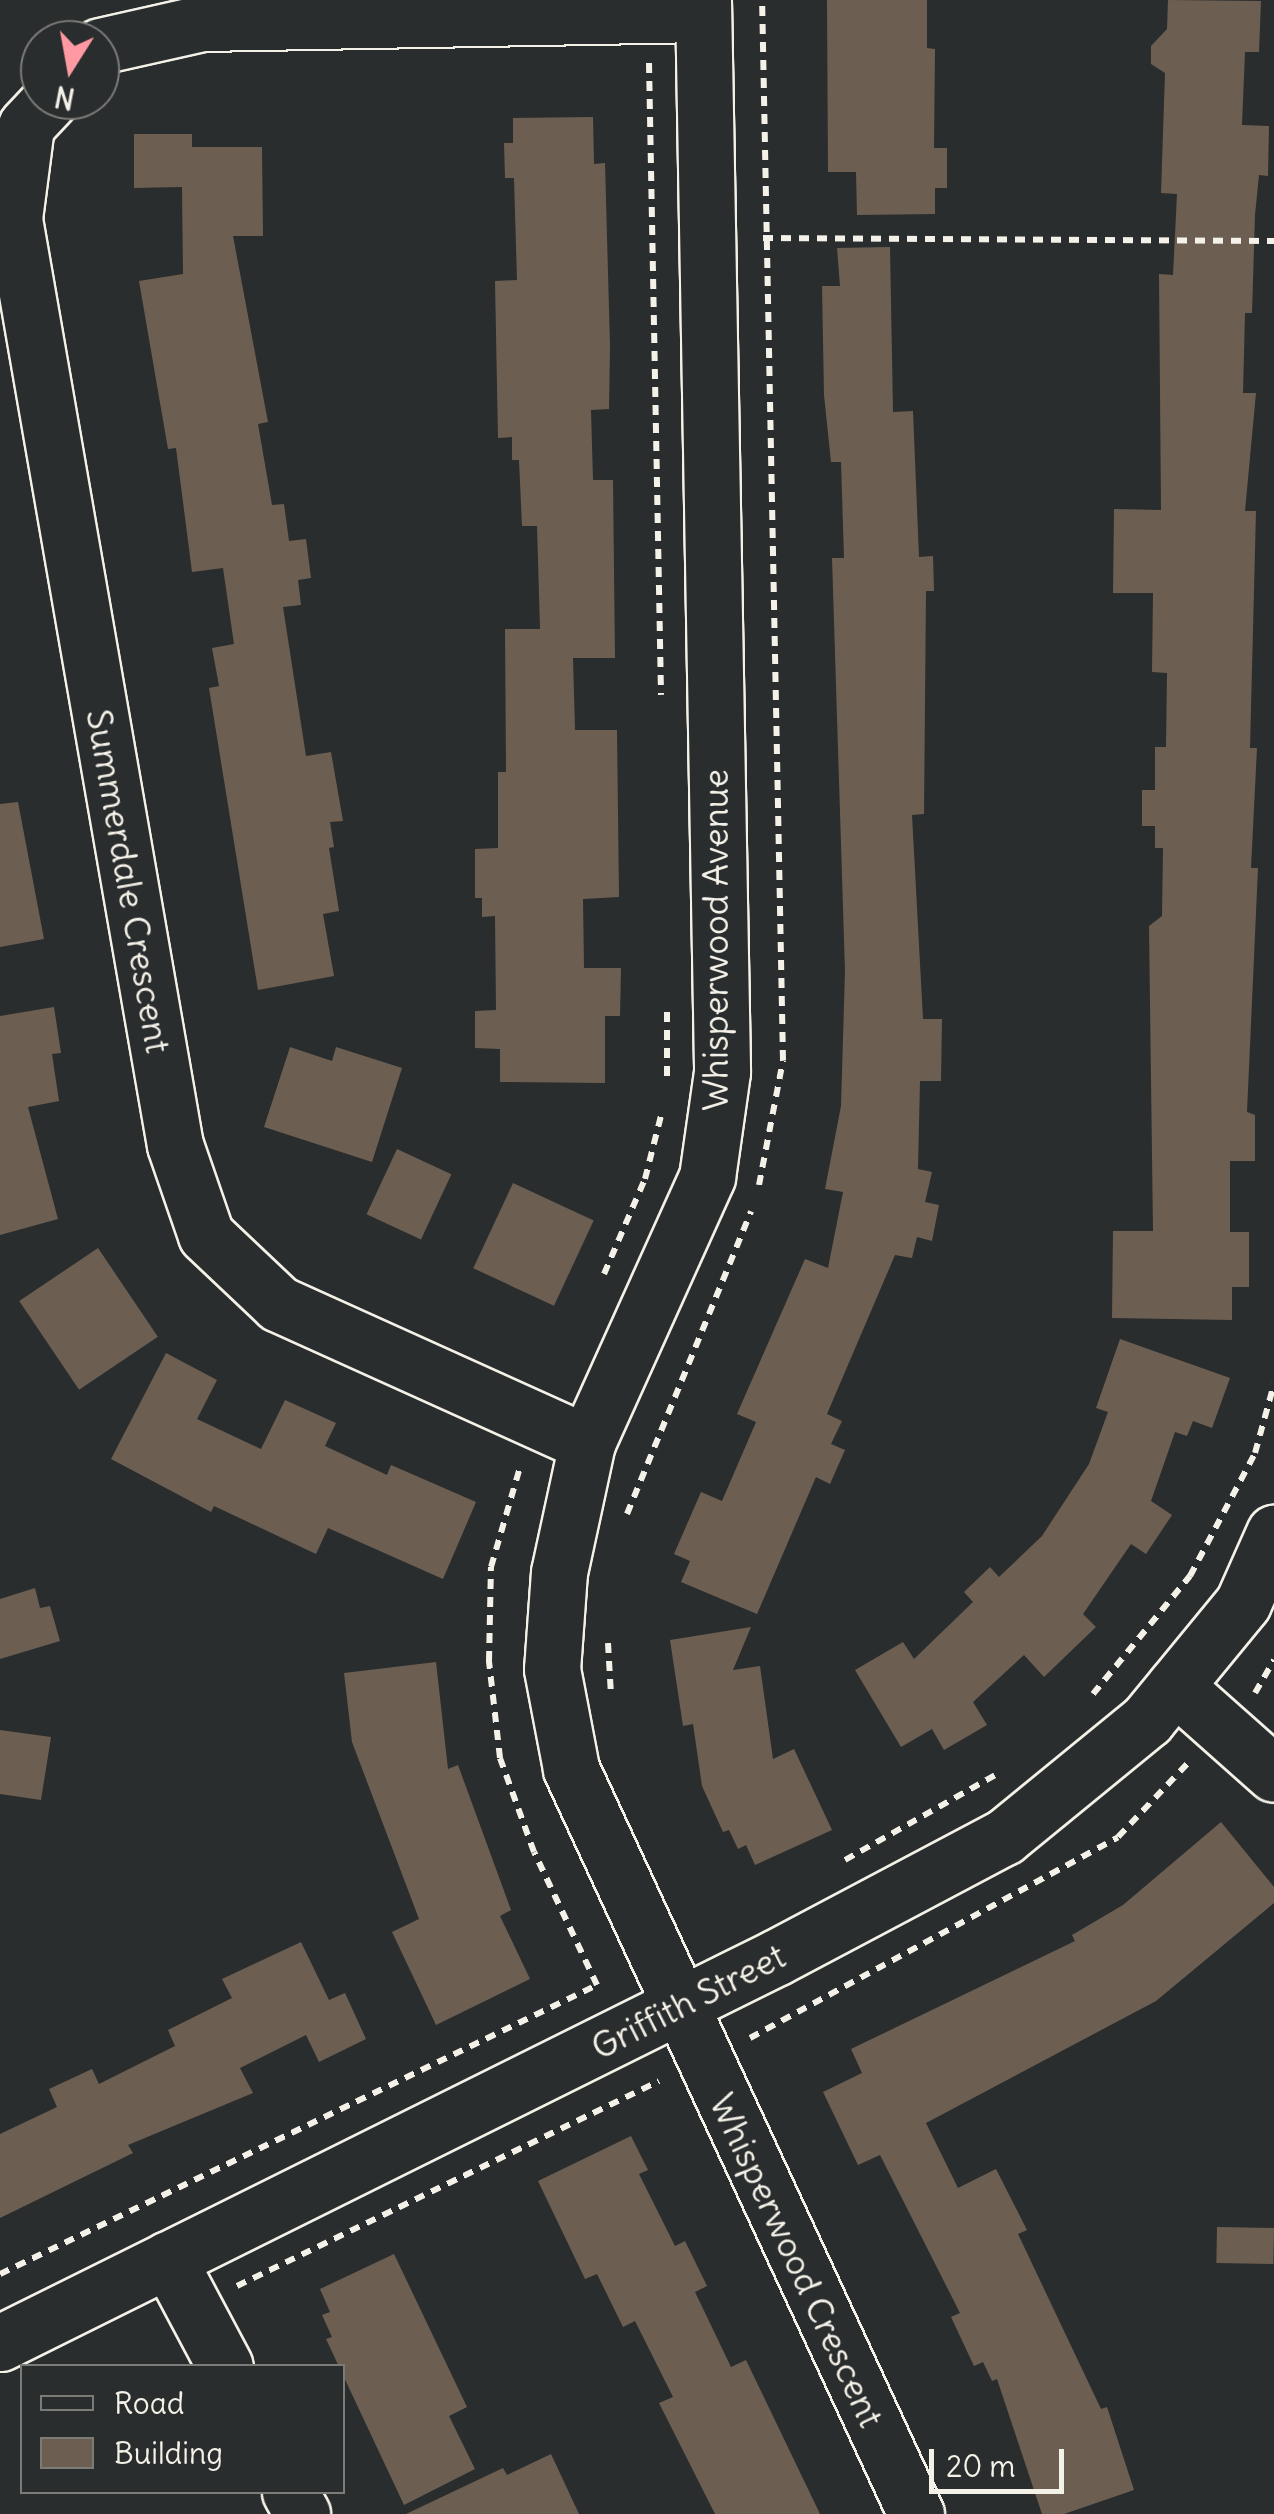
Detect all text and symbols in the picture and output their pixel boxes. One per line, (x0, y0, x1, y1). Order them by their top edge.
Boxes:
north arrow (20, 20, 120, 120)
text: N (52, 78, 78, 117)
street label: Summerdale Crescent (78, 706, 180, 1056)
street label: Whisperwood Avenue (694, 769, 736, 1111)
street label: Griffith Street (584, 1934, 792, 2068)
street label: Whisperwood Crescent (701, 2087, 893, 2433)
legend (20, 2364, 345, 2494)
text: Road (114, 2384, 184, 2422)
scale bar (934, 2429, 1069, 2491)
text: Building (114, 2434, 223, 2472)
text: 20 m (946, 2447, 1016, 2485)

